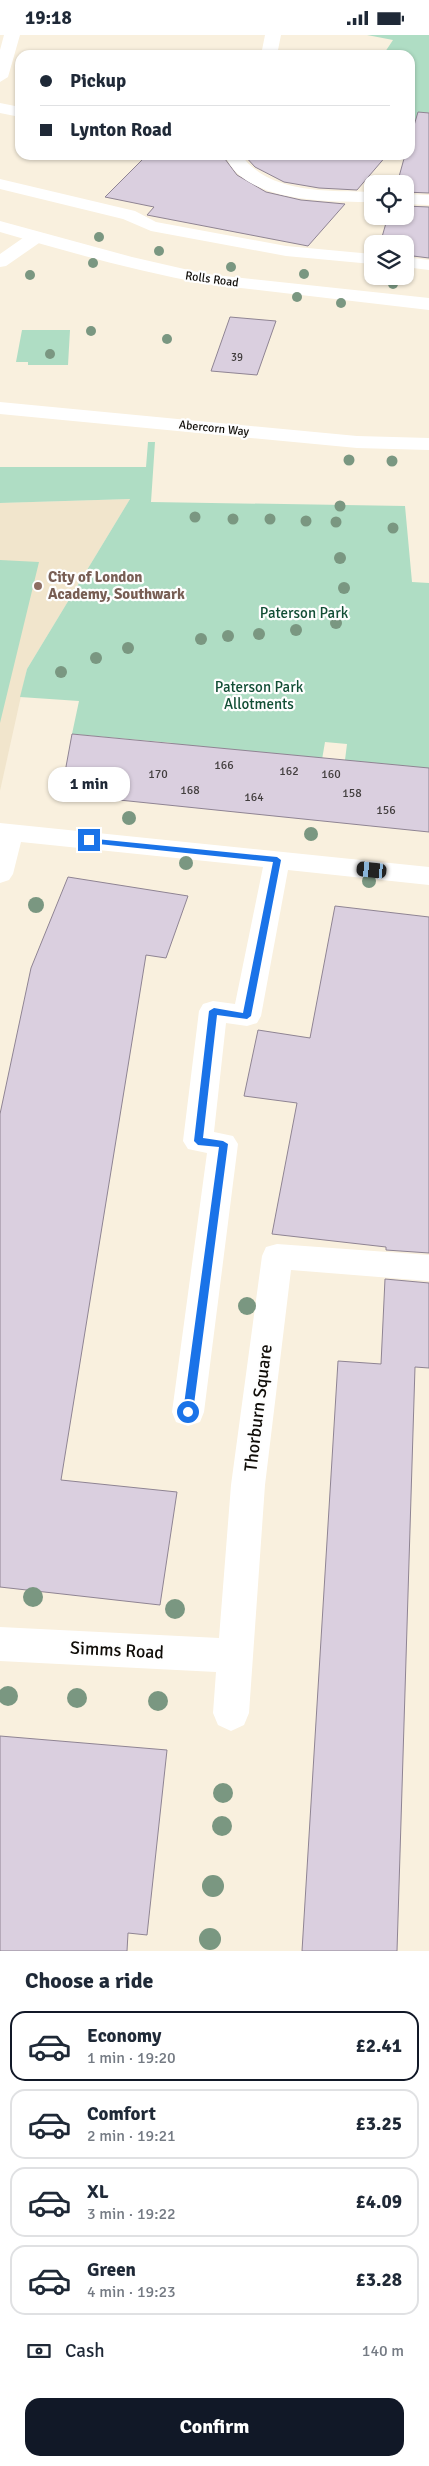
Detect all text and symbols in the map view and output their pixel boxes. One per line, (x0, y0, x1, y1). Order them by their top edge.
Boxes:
text: 19:18 (25, 6, 72, 30)
text: Pickup (70, 69, 126, 93)
text: Lynton Road (70, 118, 172, 142)
map controls (364, 175, 414, 285)
button: locate (364, 175, 414, 225)
button: layers (364, 235, 414, 285)
street label: Rolls Road (184, 268, 240, 291)
house number: 39 (231, 351, 243, 364)
street label: Abercorn Way (178, 417, 250, 440)
place label: City of London Academy, Southwark (48, 568, 185, 603)
marker: City of London Academy, Southwark (32, 580, 44, 592)
park label: Paterson Park (260, 604, 349, 622)
park label: Paterson Park Allotments (215, 678, 304, 713)
house number: 166 (214, 758, 234, 773)
house number: 162 (279, 764, 299, 779)
callout: 1 min (48, 767, 130, 803)
house number: 170 (148, 767, 168, 782)
house number: 160 (321, 767, 341, 782)
text: 1 min (70, 774, 108, 794)
house number: 168 (180, 783, 200, 798)
house number: 158 (342, 786, 362, 801)
house number: 164 (244, 790, 264, 805)
house number: 156 (376, 803, 396, 818)
route end (78, 829, 100, 851)
car (356, 861, 387, 879)
street label: Thorburn Square (239, 1343, 277, 1473)
route start (177, 1401, 199, 1423)
street label: Simms Road (70, 1637, 164, 1663)
text: Choose a ride (25, 1967, 153, 1994)
icon: car (27, 2024, 72, 2069)
text: Economy (87, 2024, 161, 2048)
text: £2.41 (356, 2034, 402, 2058)
text: 1 min · 19:20 (87, 2048, 176, 2068)
icon: car (27, 2102, 72, 2147)
text: Comfort (87, 2102, 156, 2126)
text: £3.25 (356, 2112, 402, 2136)
text: 2 min · 19:21 (87, 2126, 176, 2146)
icon: car (27, 2180, 72, 2225)
text: XL (87, 2180, 109, 2204)
text: £4.09 (356, 2190, 402, 2214)
text: 3 min · 19:22 (87, 2204, 176, 2224)
icon: car (27, 2258, 72, 2303)
text: Green (87, 2258, 136, 2282)
text: £3.28 (356, 2268, 402, 2292)
text: 4 min · 19:23 (87, 2282, 176, 2302)
icon: cash (25, 2337, 53, 2365)
text: Cash (65, 2339, 105, 2363)
text: 140 m (362, 2341, 404, 2361)
button: Confirm (25, 2398, 404, 2456)

